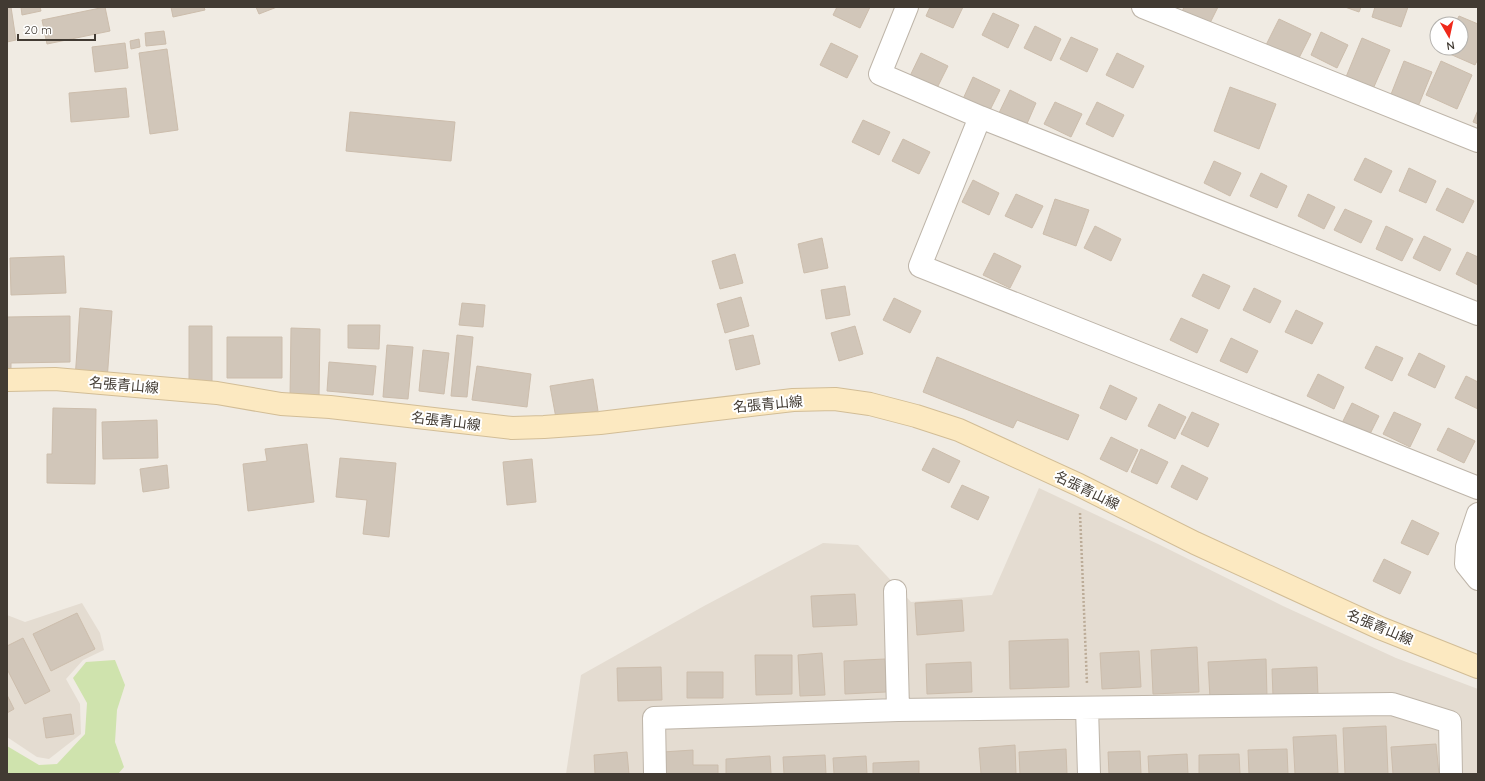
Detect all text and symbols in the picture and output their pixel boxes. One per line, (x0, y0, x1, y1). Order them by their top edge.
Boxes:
scale bar (18, 16, 95, 42)
north arrow (1429, 16, 1469, 56)
text: 20 m (24, 22, 52, 37)
text: N (1445, 38, 1456, 53)
street label: 名張青山線 (88, 373, 160, 397)
street label: 名張青山線 (732, 392, 804, 416)
street label: 名張青山線 (410, 408, 482, 434)
street label: 名張青山線 (1052, 467, 1122, 513)
street label: 名張青山線 (1344, 605, 1416, 649)

